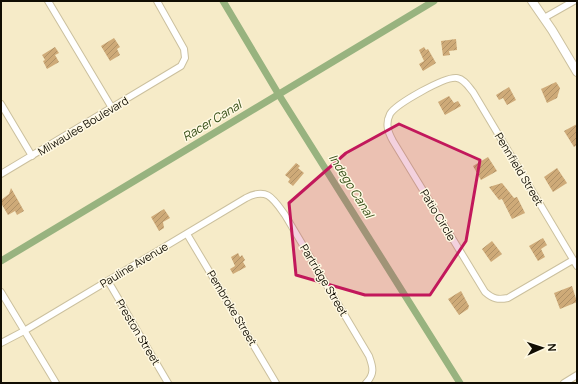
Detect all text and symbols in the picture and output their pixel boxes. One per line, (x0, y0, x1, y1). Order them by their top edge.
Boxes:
street label: Milwaulee Boulevard (35, 93, 131, 159)
water label: Racer Canal (179, 95, 246, 145)
street label: Pennfield Street (492, 129, 547, 208)
water label: Indego Canal (325, 151, 379, 223)
street label: Patio Circle (417, 186, 460, 244)
street label: Pauline Avenue (97, 238, 171, 291)
street label: Partridge Street (297, 241, 352, 318)
street label: Pembroke Street (204, 267, 261, 348)
street label: Preston Street (113, 296, 164, 368)
north arrow (522, 328, 562, 368)
text: N (545, 343, 560, 352)

